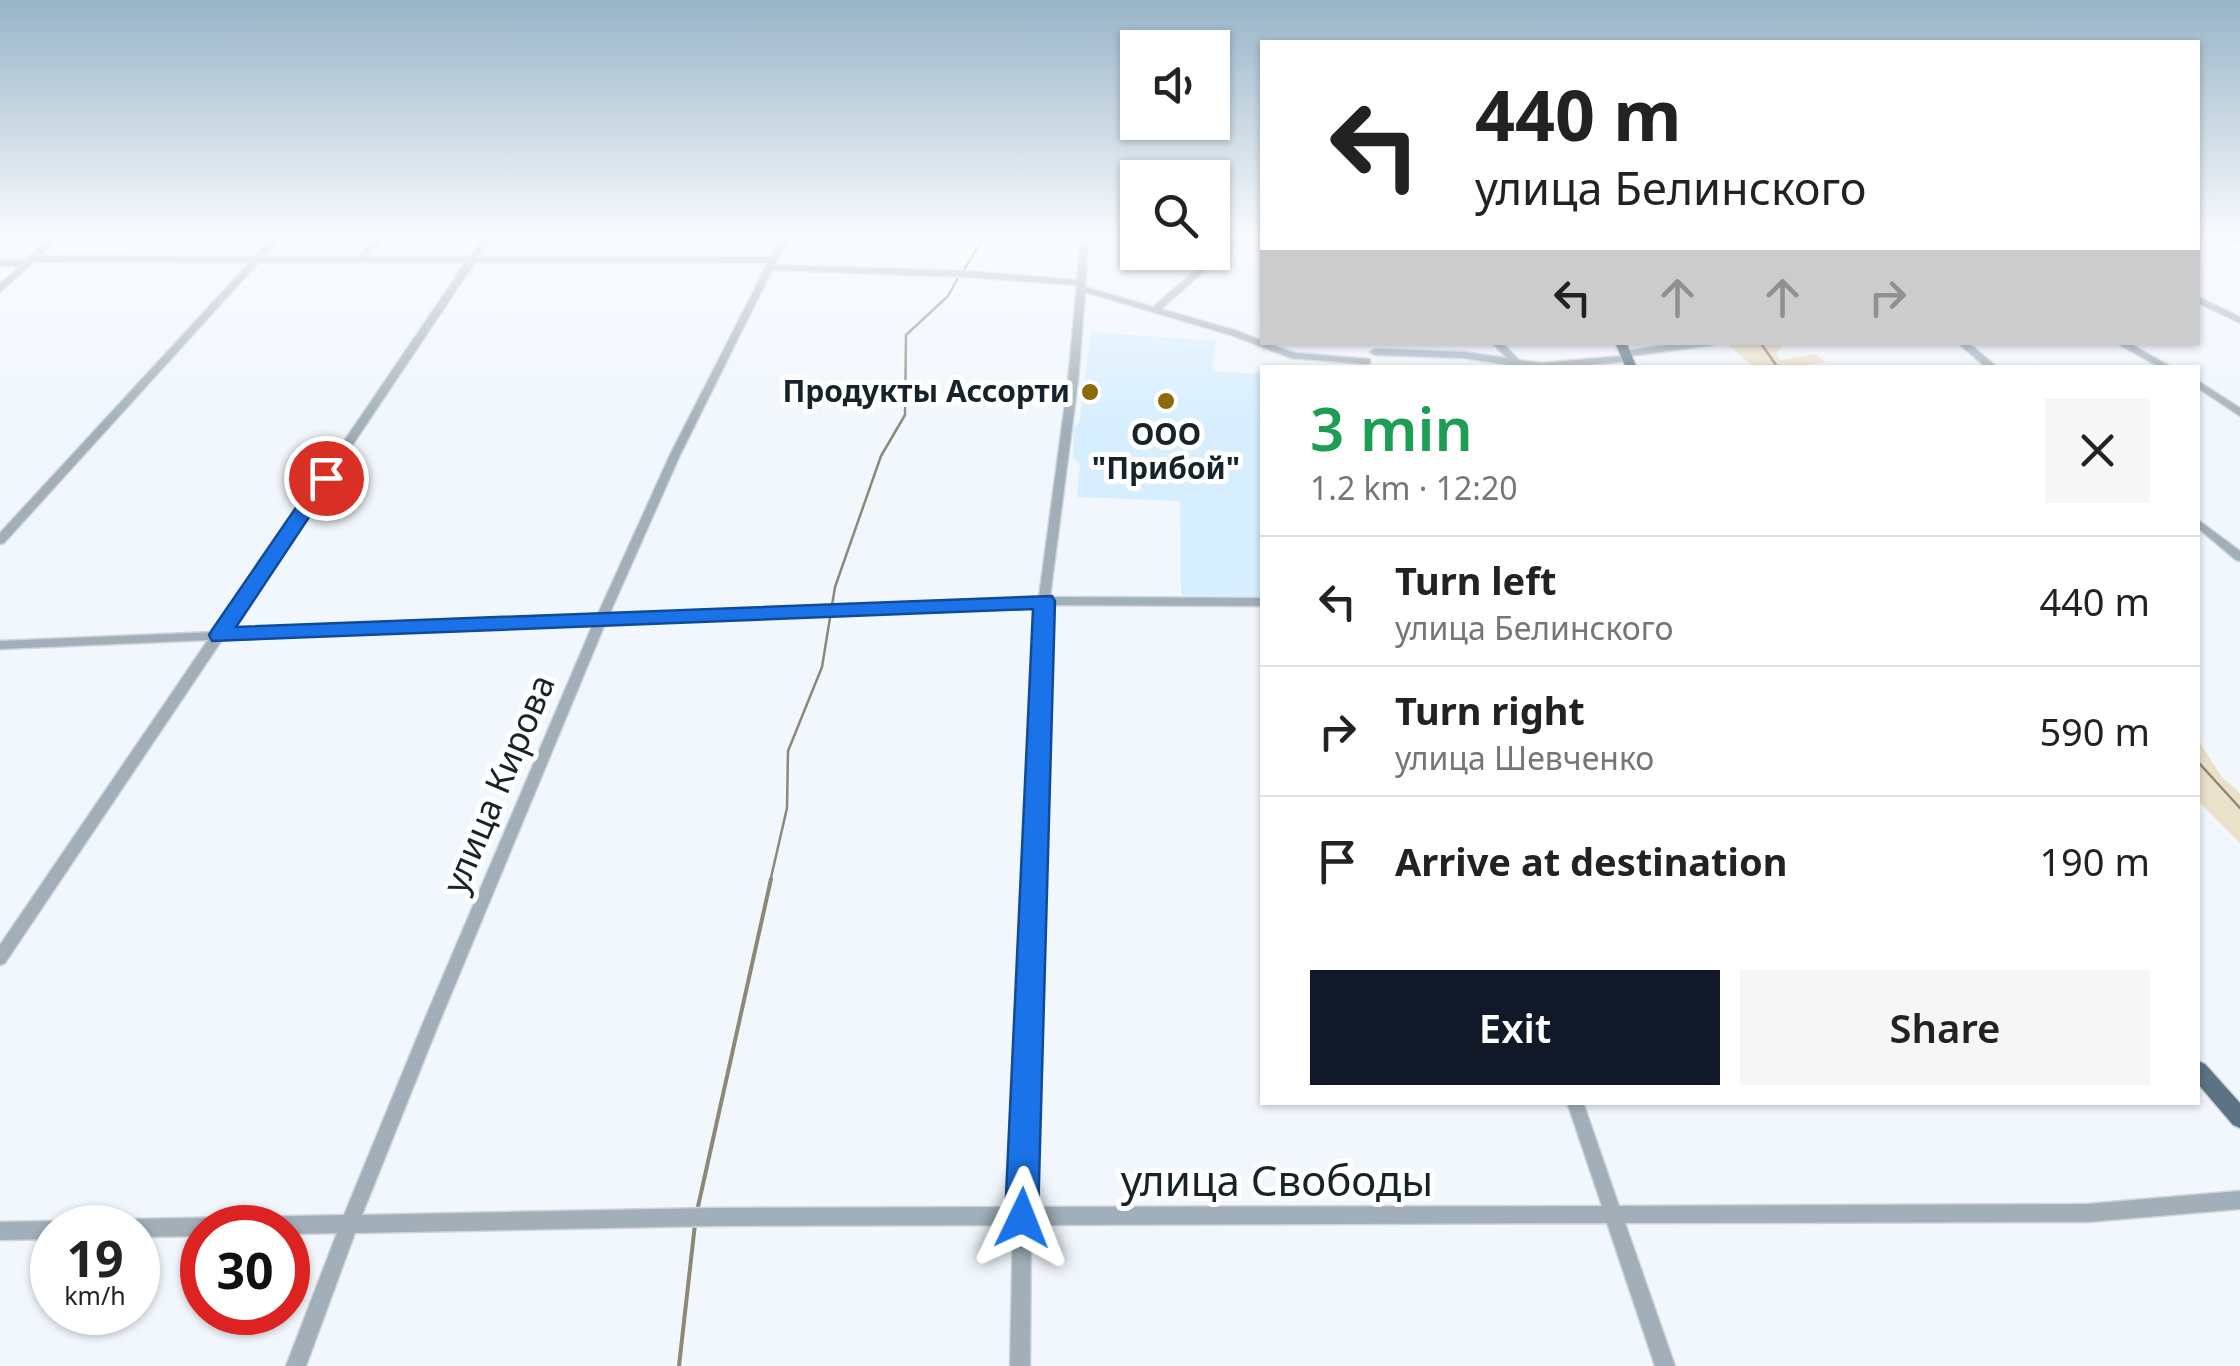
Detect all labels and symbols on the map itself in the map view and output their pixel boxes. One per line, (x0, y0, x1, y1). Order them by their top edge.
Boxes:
place label: Продукты Ассорти (782, 370, 1070, 411)
marker: Продукты Ассорти (1079, 381, 1101, 403)
marker: ООО "Прибой" (1155, 390, 1177, 412)
place label: ООО "Прибой" (1092, 413, 1240, 488)
pin (284, 436, 369, 521)
street label: улица Кирова (430, 667, 565, 900)
street label: улица Свободы (1121, 1151, 1433, 1208)
position arrow (970, 1166, 1074, 1270)
speed limit sign: 30 (180, 1205, 310, 1335)

